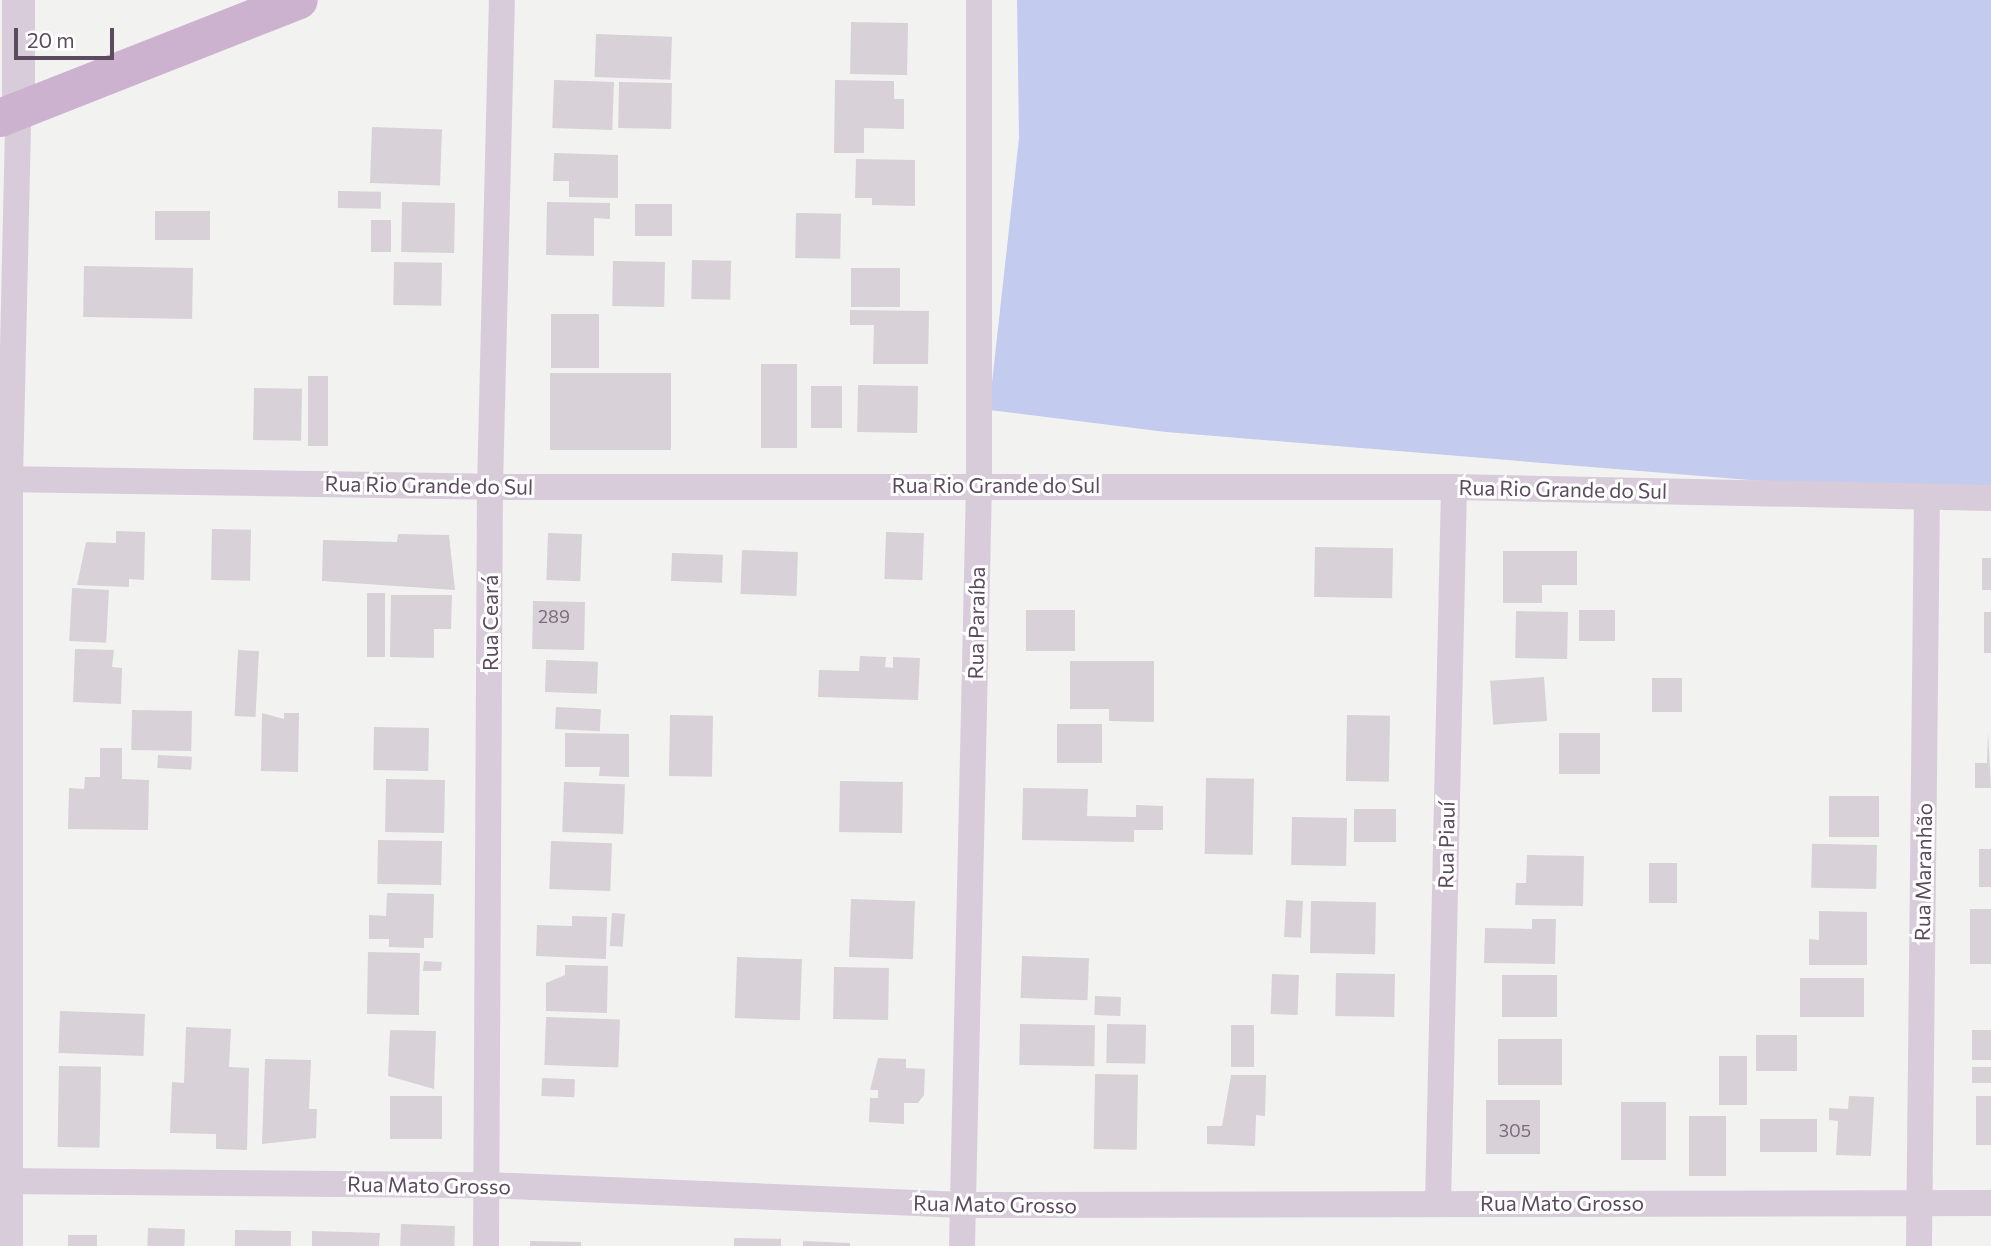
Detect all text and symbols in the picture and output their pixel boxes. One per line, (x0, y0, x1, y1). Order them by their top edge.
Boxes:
scale bar (18, 14, 117, 58)
text: 20 m (27, 27, 75, 52)
street label: Rua Rio Grande do Sul (324, 471, 534, 499)
street label: Rua Rio Grande do Sul (892, 472, 1100, 498)
street label: Rua Rio Grande do Sul (1458, 475, 1668, 503)
street label: Rua Paraíba (962, 566, 990, 680)
street label: Rua Ceará (477, 575, 503, 671)
house number: 289 (538, 605, 570, 627)
street label: Rua Piauí (1433, 801, 1459, 889)
street label: Rua Maranhão (1909, 803, 1937, 941)
house number: 305 (1499, 1119, 1531, 1141)
street label: Rua Mato Grosso (347, 1171, 511, 1199)
street label: Rua Mato Grosso (913, 1190, 1077, 1218)
street label: Rua Mato Grosso (1480, 1190, 1644, 1216)

